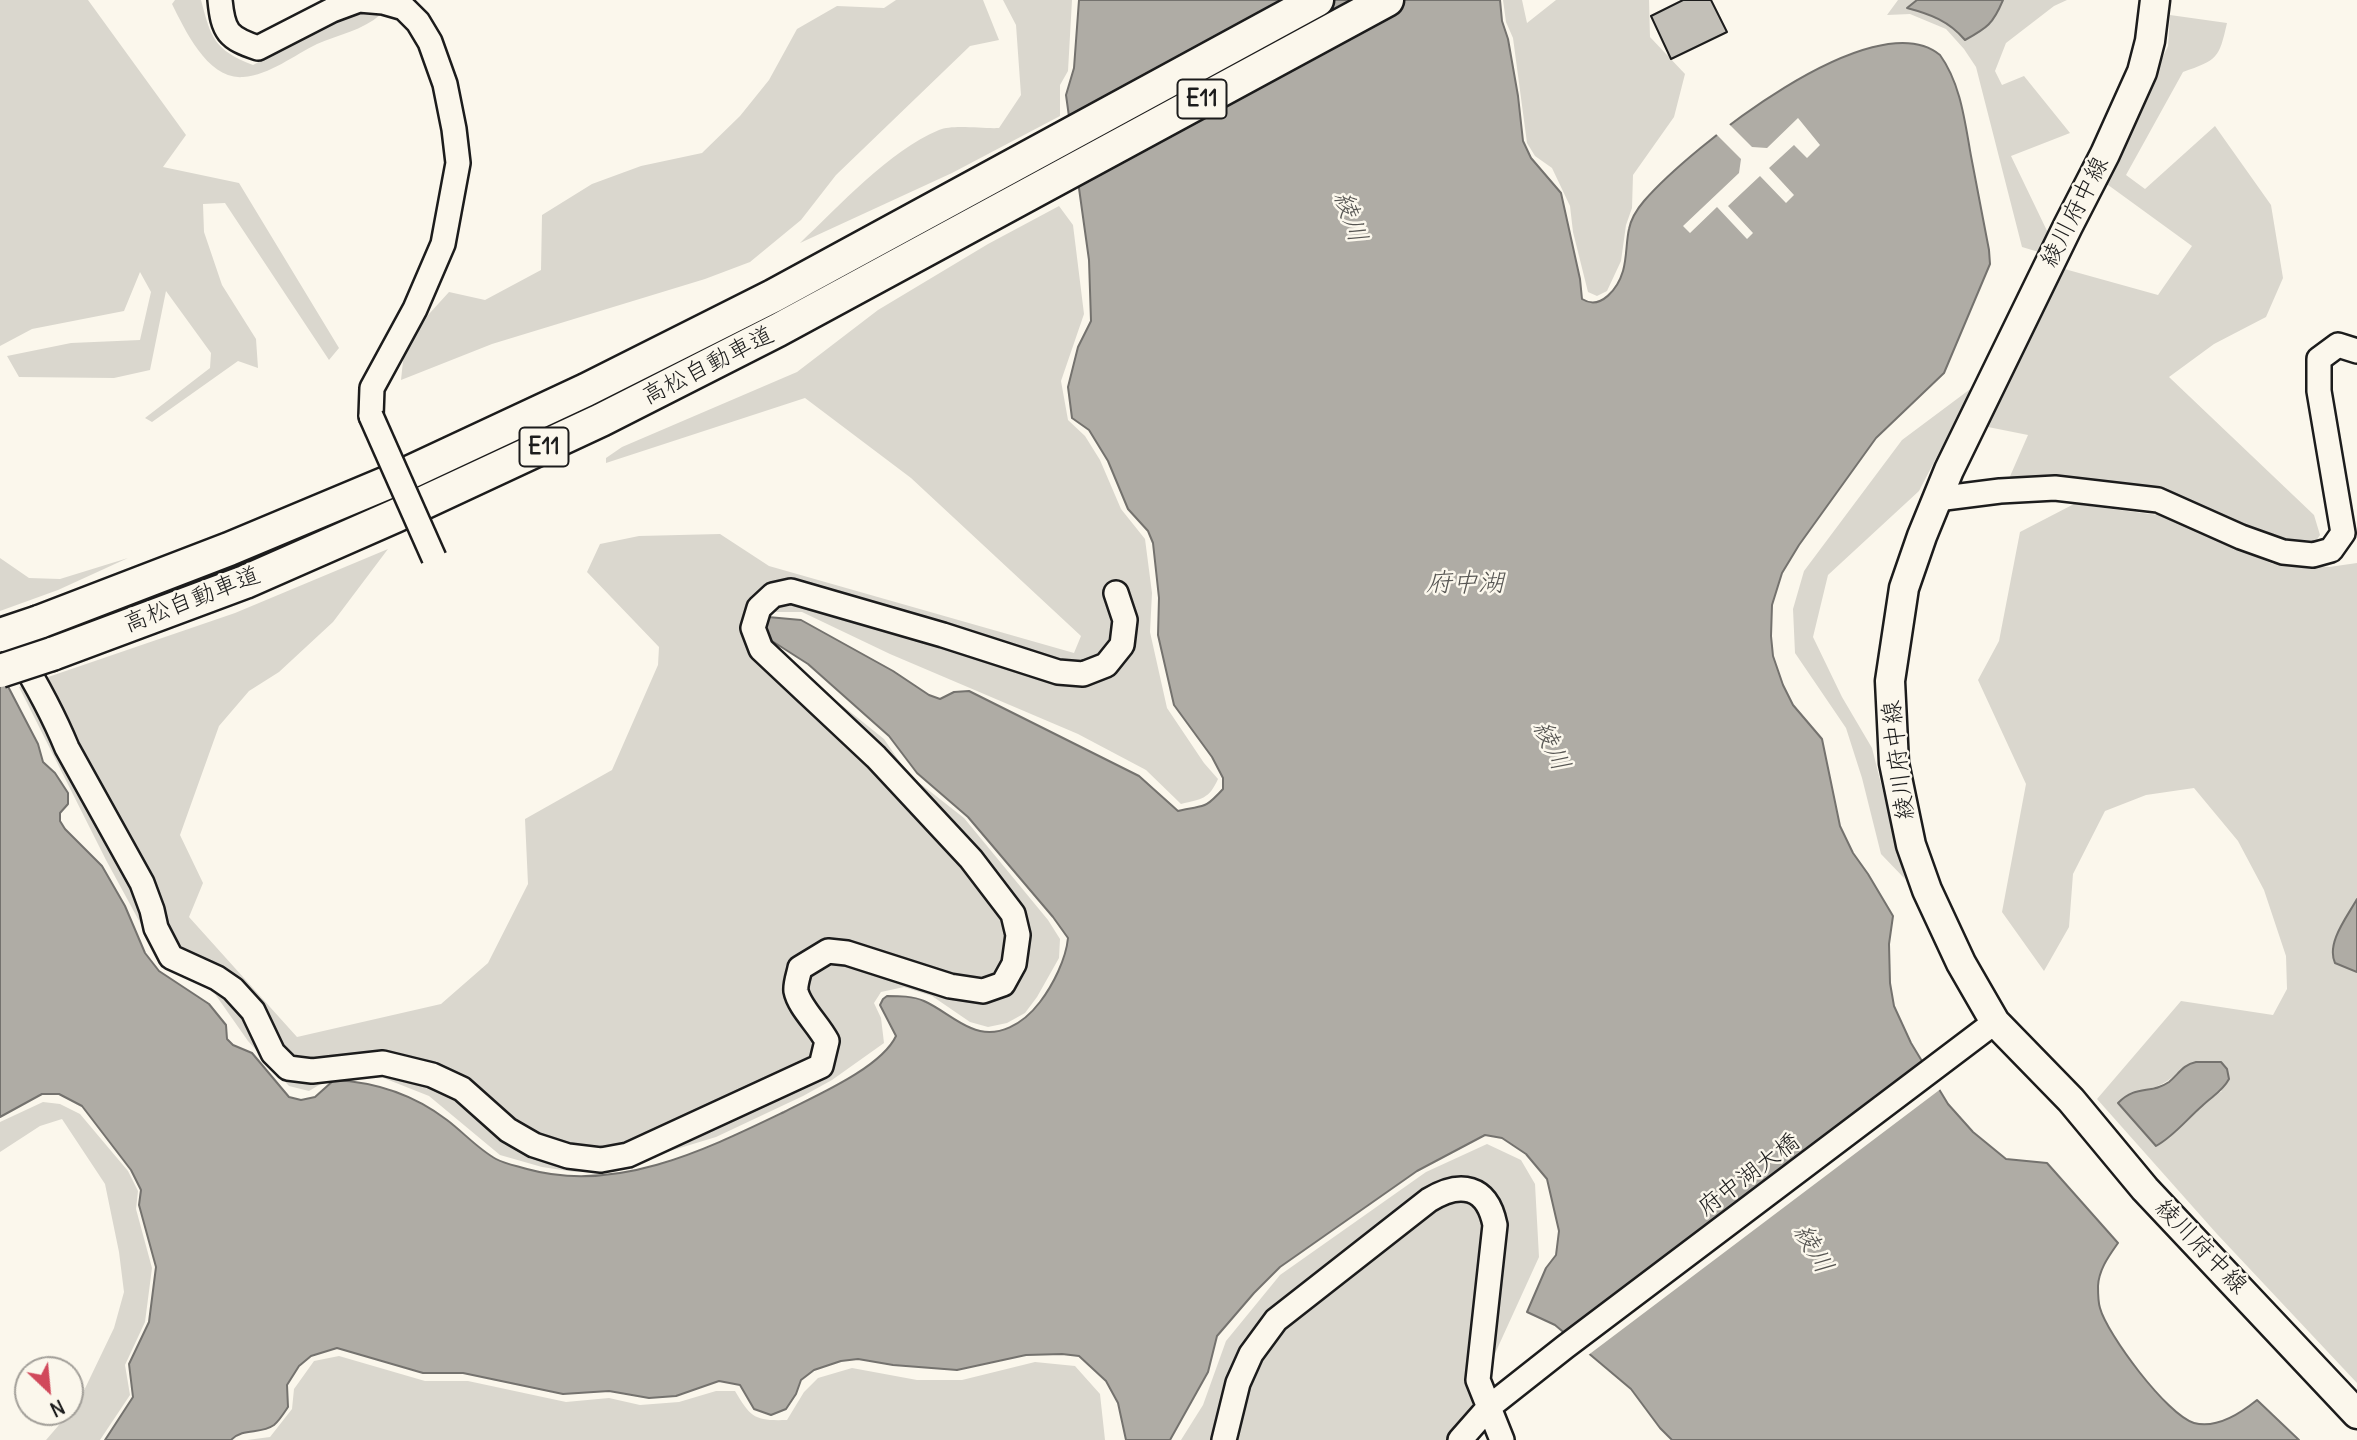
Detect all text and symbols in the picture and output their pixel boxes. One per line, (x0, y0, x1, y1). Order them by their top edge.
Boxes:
road number: E11 (1178, 80, 1226, 118)
street label: 綾川府中線 (2035, 152, 2115, 272)
water label: 綾川 (1327, 187, 1373, 247)
street label: 高松自動車道 (637, 320, 779, 412)
road number: E11 (520, 428, 568, 466)
street label: 高松自動車道 (120, 561, 264, 639)
water label: 府中湖 (1426, 568, 1504, 600)
street label: 綾川府中線 (1877, 699, 1921, 821)
water label: 綾川 (1526, 716, 1576, 776)
street label: 府中湖大橋 (1692, 1127, 1806, 1223)
street label: 綾川府中線 (2149, 1194, 2253, 1300)
water label: 綾川 (1786, 1219, 1840, 1279)
north arrow (14, 1356, 84, 1426)
text: N (46, 1394, 69, 1422)

